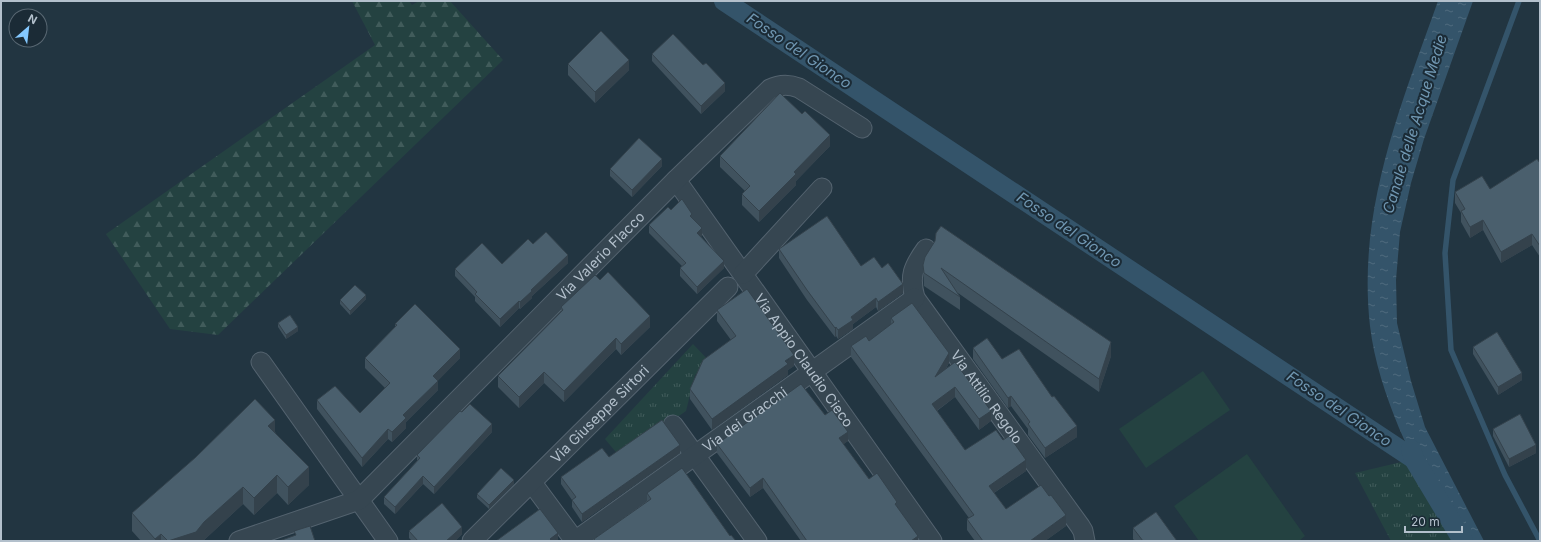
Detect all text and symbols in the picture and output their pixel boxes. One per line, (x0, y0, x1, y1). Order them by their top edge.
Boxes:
north arrow (8, 8, 48, 48)
water label: Fosso del Gionco (743, 9, 855, 93)
text: N (26, 11, 40, 27)
water label: Canale delle Acque Medie (1378, 32, 1451, 216)
water label: Fosso del Gionco (1013, 188, 1125, 272)
street label: Via Valerio Flacco (552, 208, 648, 304)
street label: Via Appio Claudio Cieco (751, 290, 857, 430)
street label: Via Attilio Regolo (948, 347, 1027, 447)
street label: Via Giuseppe Sirtori (547, 362, 652, 466)
water label: Fosso del Gionco (1283, 367, 1395, 451)
street label: Via dei Gracchi (699, 383, 790, 455)
scale bar (1405, 508, 1462, 534)
text: 20 m (1411, 514, 1440, 529)

